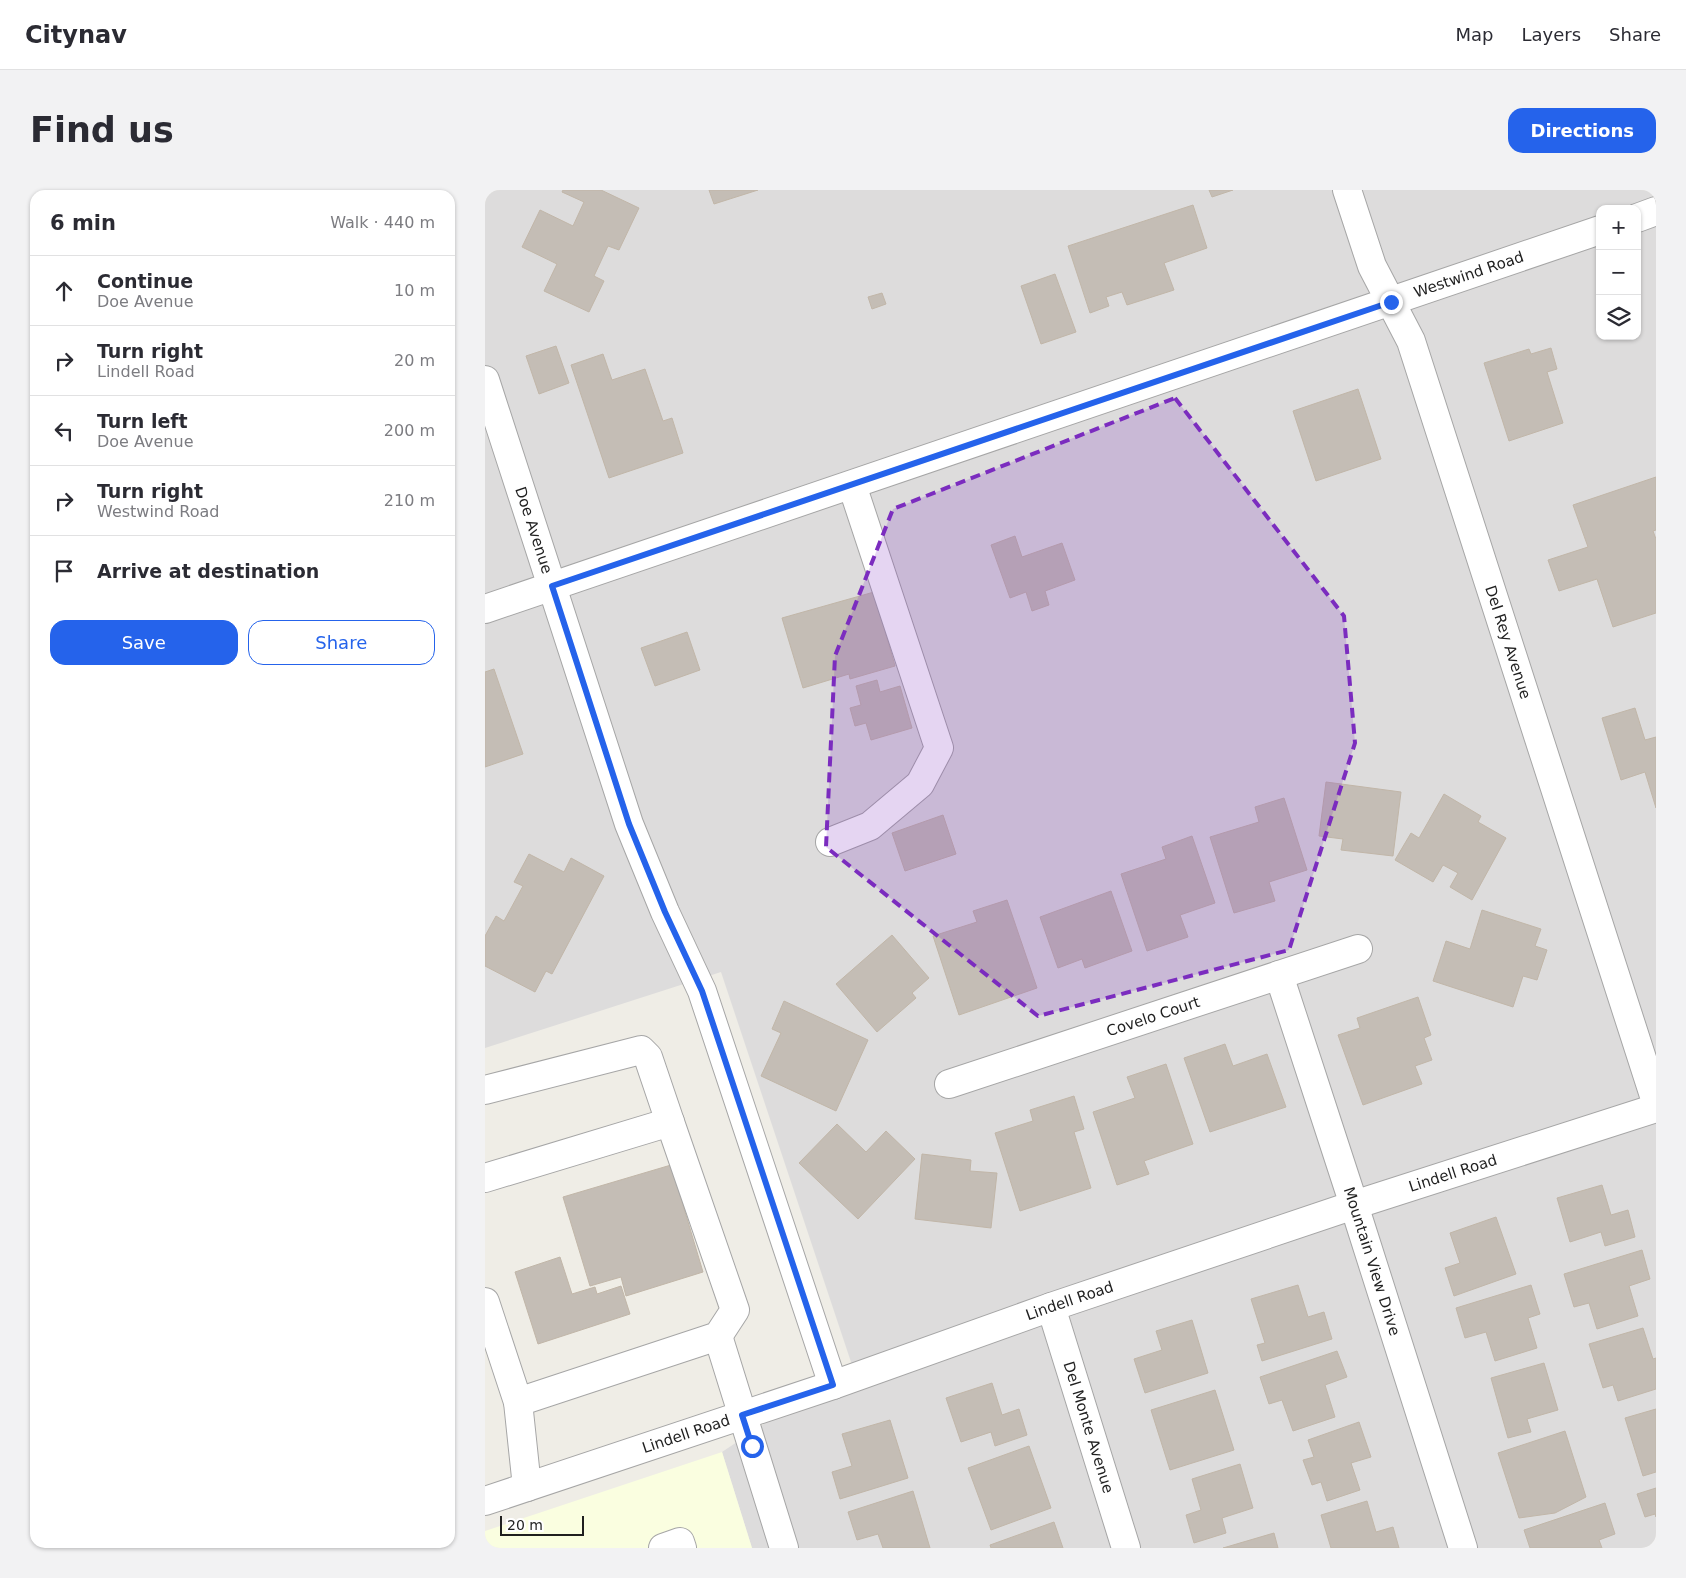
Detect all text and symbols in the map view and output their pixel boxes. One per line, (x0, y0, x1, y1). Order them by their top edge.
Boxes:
text: Citynav (25, 21, 127, 49)
text: Map (1455, 24, 1493, 45)
text: Layers (1521, 24, 1581, 45)
text: Share (1609, 24, 1661, 45)
button: Directions (1508, 108, 1656, 153)
text: Find us (30, 110, 174, 150)
map controls (1596, 205, 1641, 340)
button: + (1596, 205, 1641, 250)
text: 6 min (50, 211, 116, 235)
text: Walk · 440 m (330, 213, 435, 232)
street label: Westwind Road (1411, 248, 1526, 302)
button: − (1596, 250, 1641, 295)
text: Continue (97, 270, 193, 292)
icon: ahead (50, 277, 78, 305)
text: 10 m (394, 281, 435, 300)
route end (1380, 291, 1403, 314)
text: Doe Avenue (97, 292, 193, 311)
button: layers (1596, 295, 1641, 340)
text: Turn right (97, 340, 203, 362)
icon: right (50, 347, 78, 375)
text: 20 m (394, 351, 435, 370)
text: Lindell Road (97, 362, 195, 381)
text: Turn left (97, 410, 188, 432)
icon: left (50, 417, 78, 445)
text: 200 m (384, 421, 435, 440)
text: Doe Avenue (97, 432, 193, 451)
text: Turn right (97, 480, 203, 502)
street label: Doe Avenue (511, 484, 556, 576)
icon: right (50, 487, 78, 515)
text: 210 m (384, 491, 435, 510)
text: Westwind Road (97, 502, 219, 521)
icon: arrive (50, 557, 78, 585)
text: Arrive at destination (97, 560, 319, 582)
street label: Del Rey Avenue (1481, 583, 1535, 701)
button: Save (50, 620, 238, 665)
button: Share (248, 620, 435, 665)
street label: Covelo Court (1104, 993, 1202, 1040)
street label: Lindell Road (1407, 1151, 1499, 1196)
street label: Mountain View Drive (1340, 1185, 1404, 1338)
street label: Lindell Road (1023, 1278, 1116, 1324)
street label: Del Monte Avenue (1059, 1359, 1117, 1495)
street label: Lindell Road (640, 1411, 732, 1457)
route start (741, 1435, 764, 1458)
scale bar (500, 1513, 584, 1536)
text: 20 m (507, 1517, 543, 1533)

